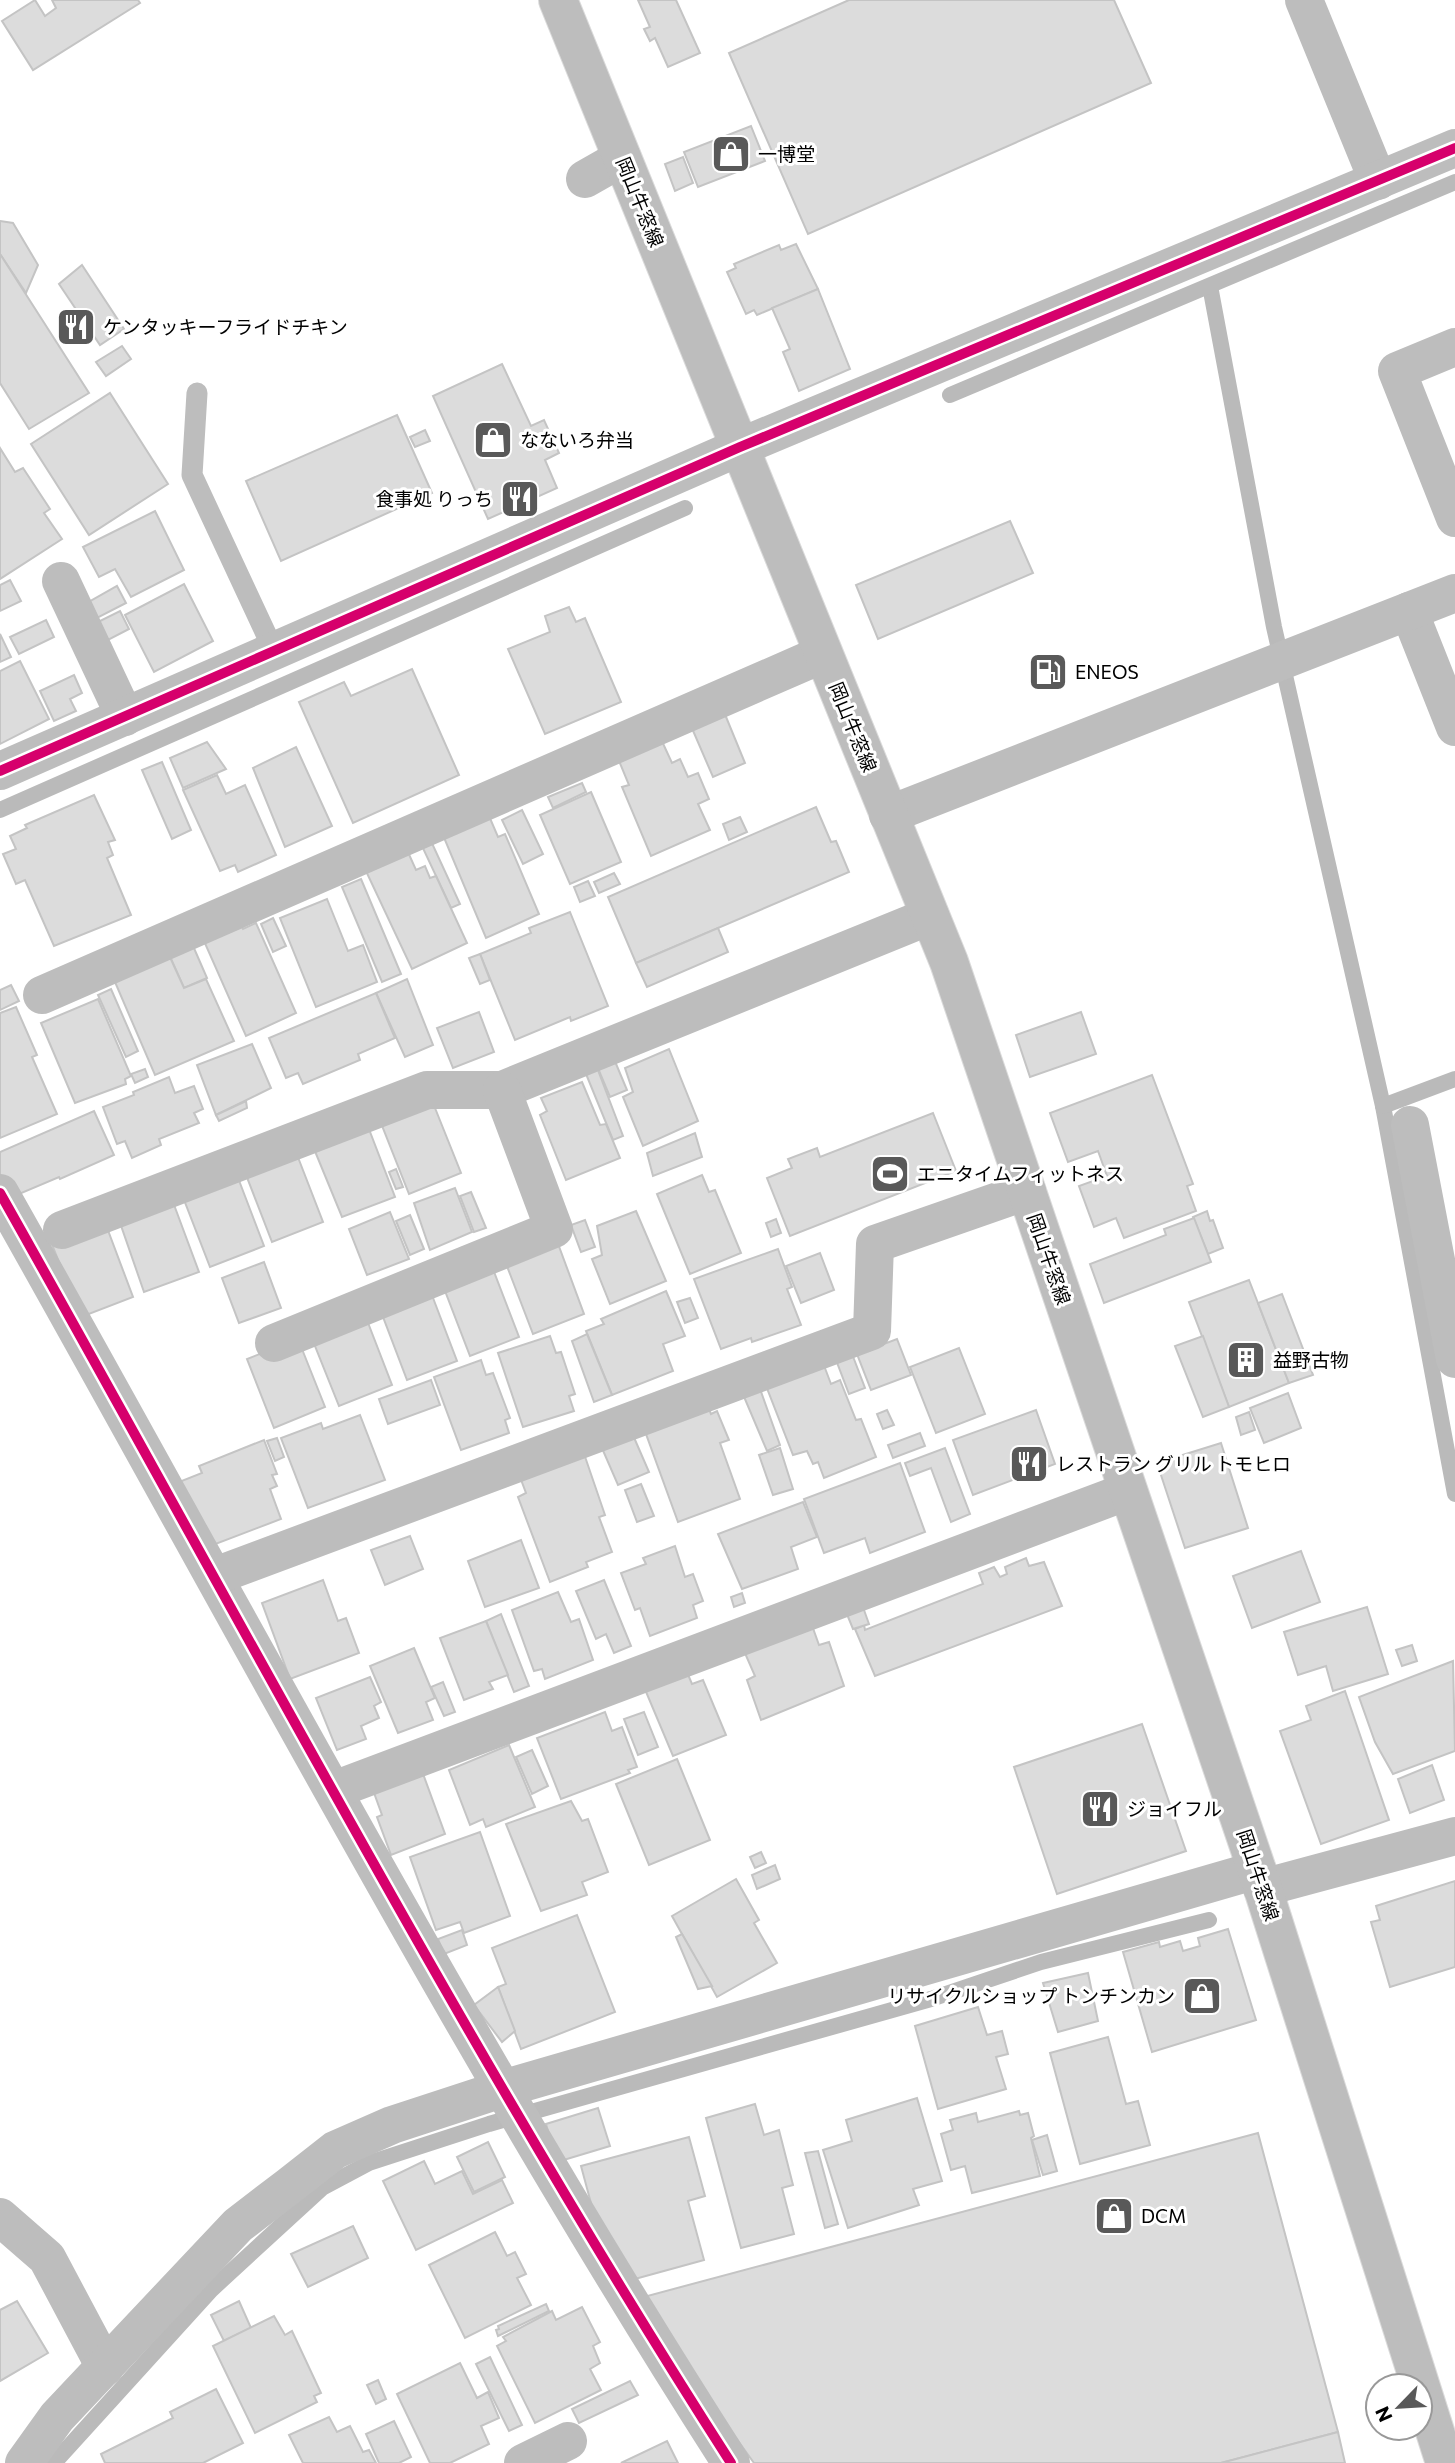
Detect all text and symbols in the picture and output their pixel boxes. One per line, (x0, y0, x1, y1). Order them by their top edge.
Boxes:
shop icon: 一博堂 (710, 133, 752, 175)
place label: 一博堂 (758, 142, 815, 165)
street label: 岡山牛窓線 (612, 153, 669, 250)
restaurant icon: ケンタッキーフライドチキン (55, 306, 97, 348)
place label: ケンタッキーフライドチキン (103, 315, 348, 338)
shop icon: なないろ弁当 (472, 419, 514, 461)
place label: なないろ弁当 (520, 428, 634, 451)
restaurant icon: 食事処 りっち (499, 478, 541, 520)
place label: 食事処 りっち (375, 487, 493, 510)
fuel station icon: ENEOS (1027, 651, 1069, 693)
place label: ENEOS (1075, 660, 1139, 683)
street label: 岡山牛窓線 (825, 678, 882, 775)
sports icon: エニタイムフィットネス (869, 1153, 911, 1195)
place label: エニタイムフィットネス (917, 1162, 1124, 1185)
street label: 岡山牛窓線 (1023, 1210, 1076, 1308)
building icon: 益野古物 (1225, 1339, 1267, 1381)
place label: 益野古物 (1273, 1348, 1349, 1371)
restaurant icon: レストラン グリル トモヒロ (1008, 1443, 1050, 1485)
place label: レストラン グリル トモヒロ (1056, 1452, 1291, 1475)
restaurant icon: ジョイフル (1079, 1788, 1121, 1830)
place label: ジョイフル (1127, 1797, 1222, 1820)
street label: 岡山牛窓線 (1233, 1826, 1284, 1924)
shop icon: リサイクルショップ トンチンカン (1181, 1975, 1223, 2017)
place label: リサイクルショップ トンチンカン (887, 1984, 1175, 2007)
shop icon: DCM (1093, 2195, 1135, 2237)
place label: DCM (1141, 2204, 1186, 2227)
north arrow (1364, 2372, 1434, 2442)
text: N (1370, 2403, 1397, 2426)

